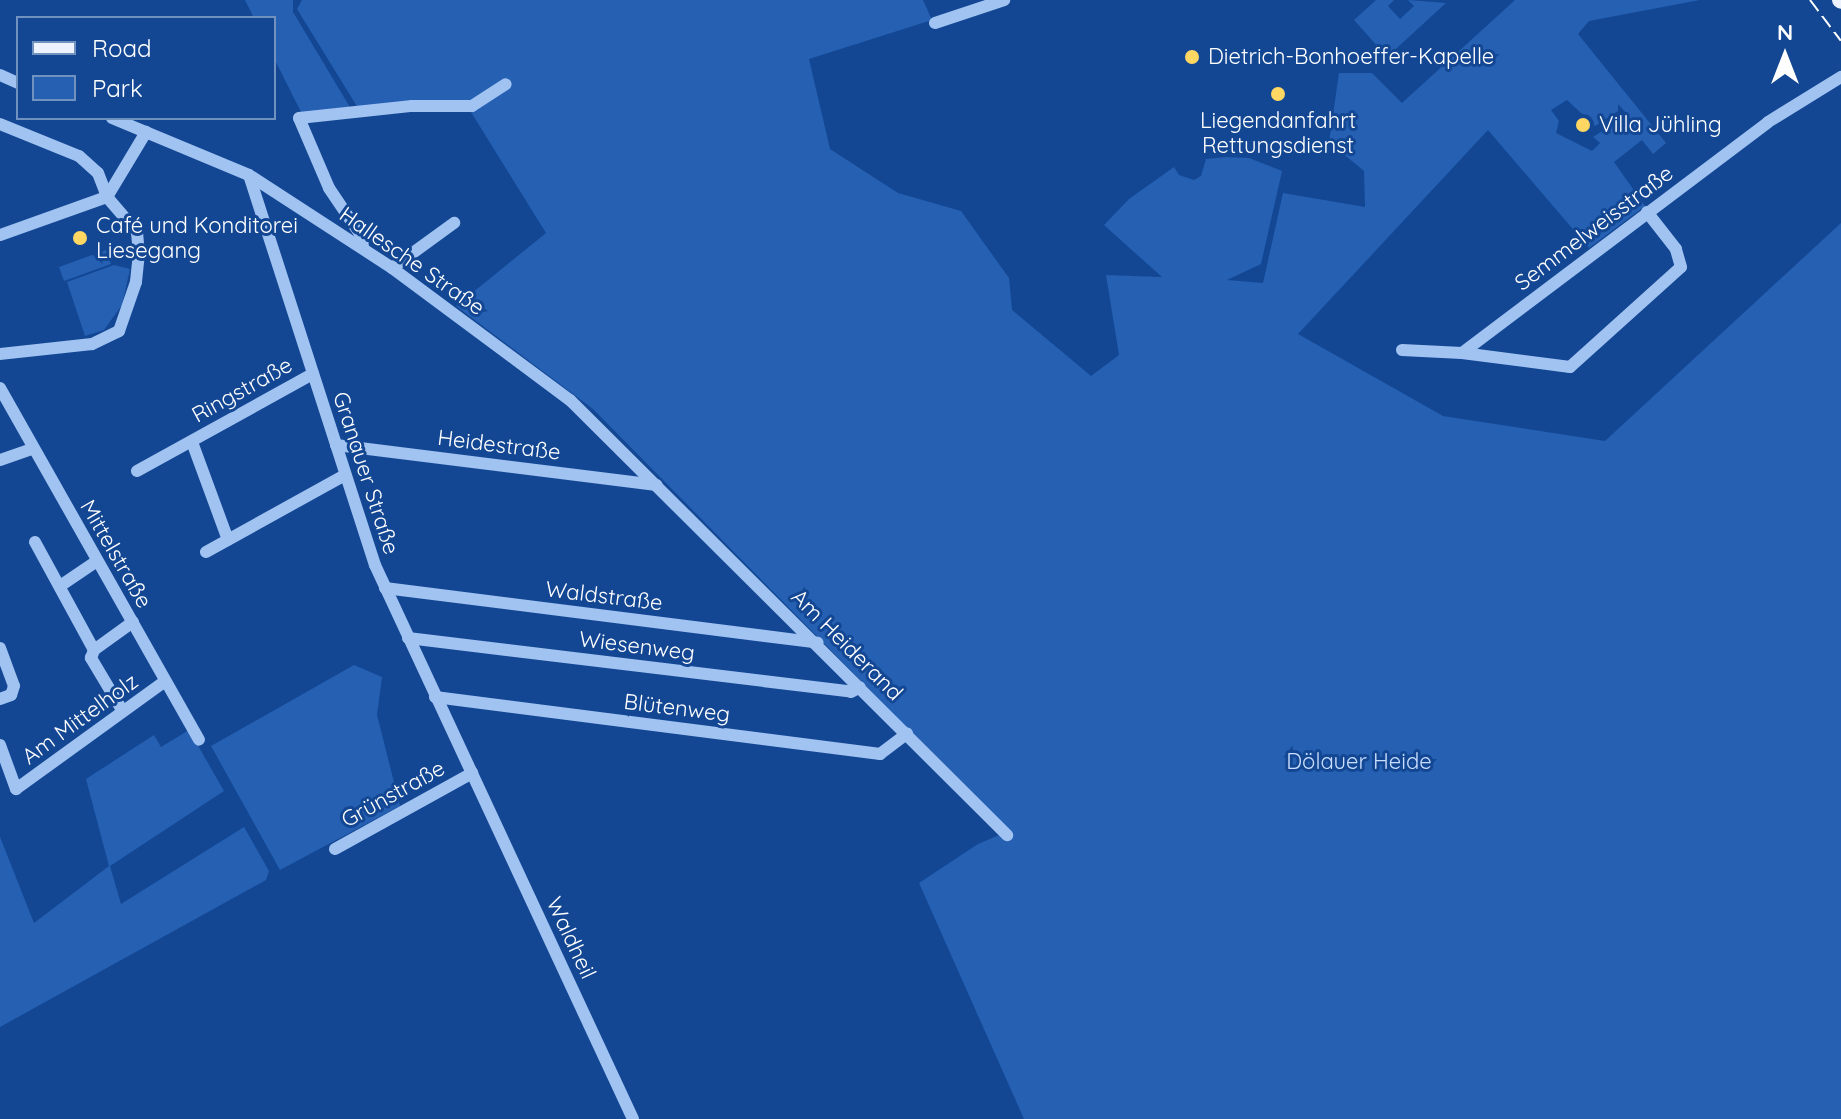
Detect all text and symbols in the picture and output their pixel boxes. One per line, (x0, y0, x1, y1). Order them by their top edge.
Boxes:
legend (16, 16, 276, 120)
north arrow (1745, 16, 1825, 96)
text: N (1777, 18, 1793, 46)
text: Road (92, 33, 152, 63)
place label: Dietrich-Bonhoeffer-Kapelle (1208, 44, 1494, 70)
marker: Dietrich-Bonhoeffer-Kapelle (1183, 48, 1201, 66)
text: Park (92, 73, 143, 103)
marker: Liegendanfahrt Rettungsdienst (1269, 85, 1287, 103)
place label: Liegendanfahrt Rettungsdienst (1200, 107, 1356, 158)
place label: Villa Jühling (1599, 112, 1722, 138)
marker: Villa Jühling (1574, 116, 1592, 134)
street label: Semmelweisstraße (1510, 160, 1678, 296)
street label: Hallesche Straße (334, 201, 490, 321)
place label: Café und Konditorei Liesegang (96, 212, 298, 264)
marker: Café und Konditorei Liesegang (71, 229, 89, 247)
street label: Ringstraße (187, 352, 297, 428)
street label: Granauer Straße (327, 388, 405, 558)
street label: Heidestraße (436, 424, 562, 466)
street label: Mittelstraße (74, 495, 158, 613)
street label: Waldstraße (544, 576, 664, 616)
street label: Am Heiderand (786, 584, 908, 706)
street label: Wiesenweg (578, 626, 696, 666)
street label: Am Mittelholz (17, 668, 143, 770)
street label: Blütenweg (622, 688, 732, 728)
park label: Dölauer Heide (1286, 749, 1432, 775)
street label: Grünstraße (337, 755, 449, 833)
street label: Waldheil (541, 893, 601, 983)

